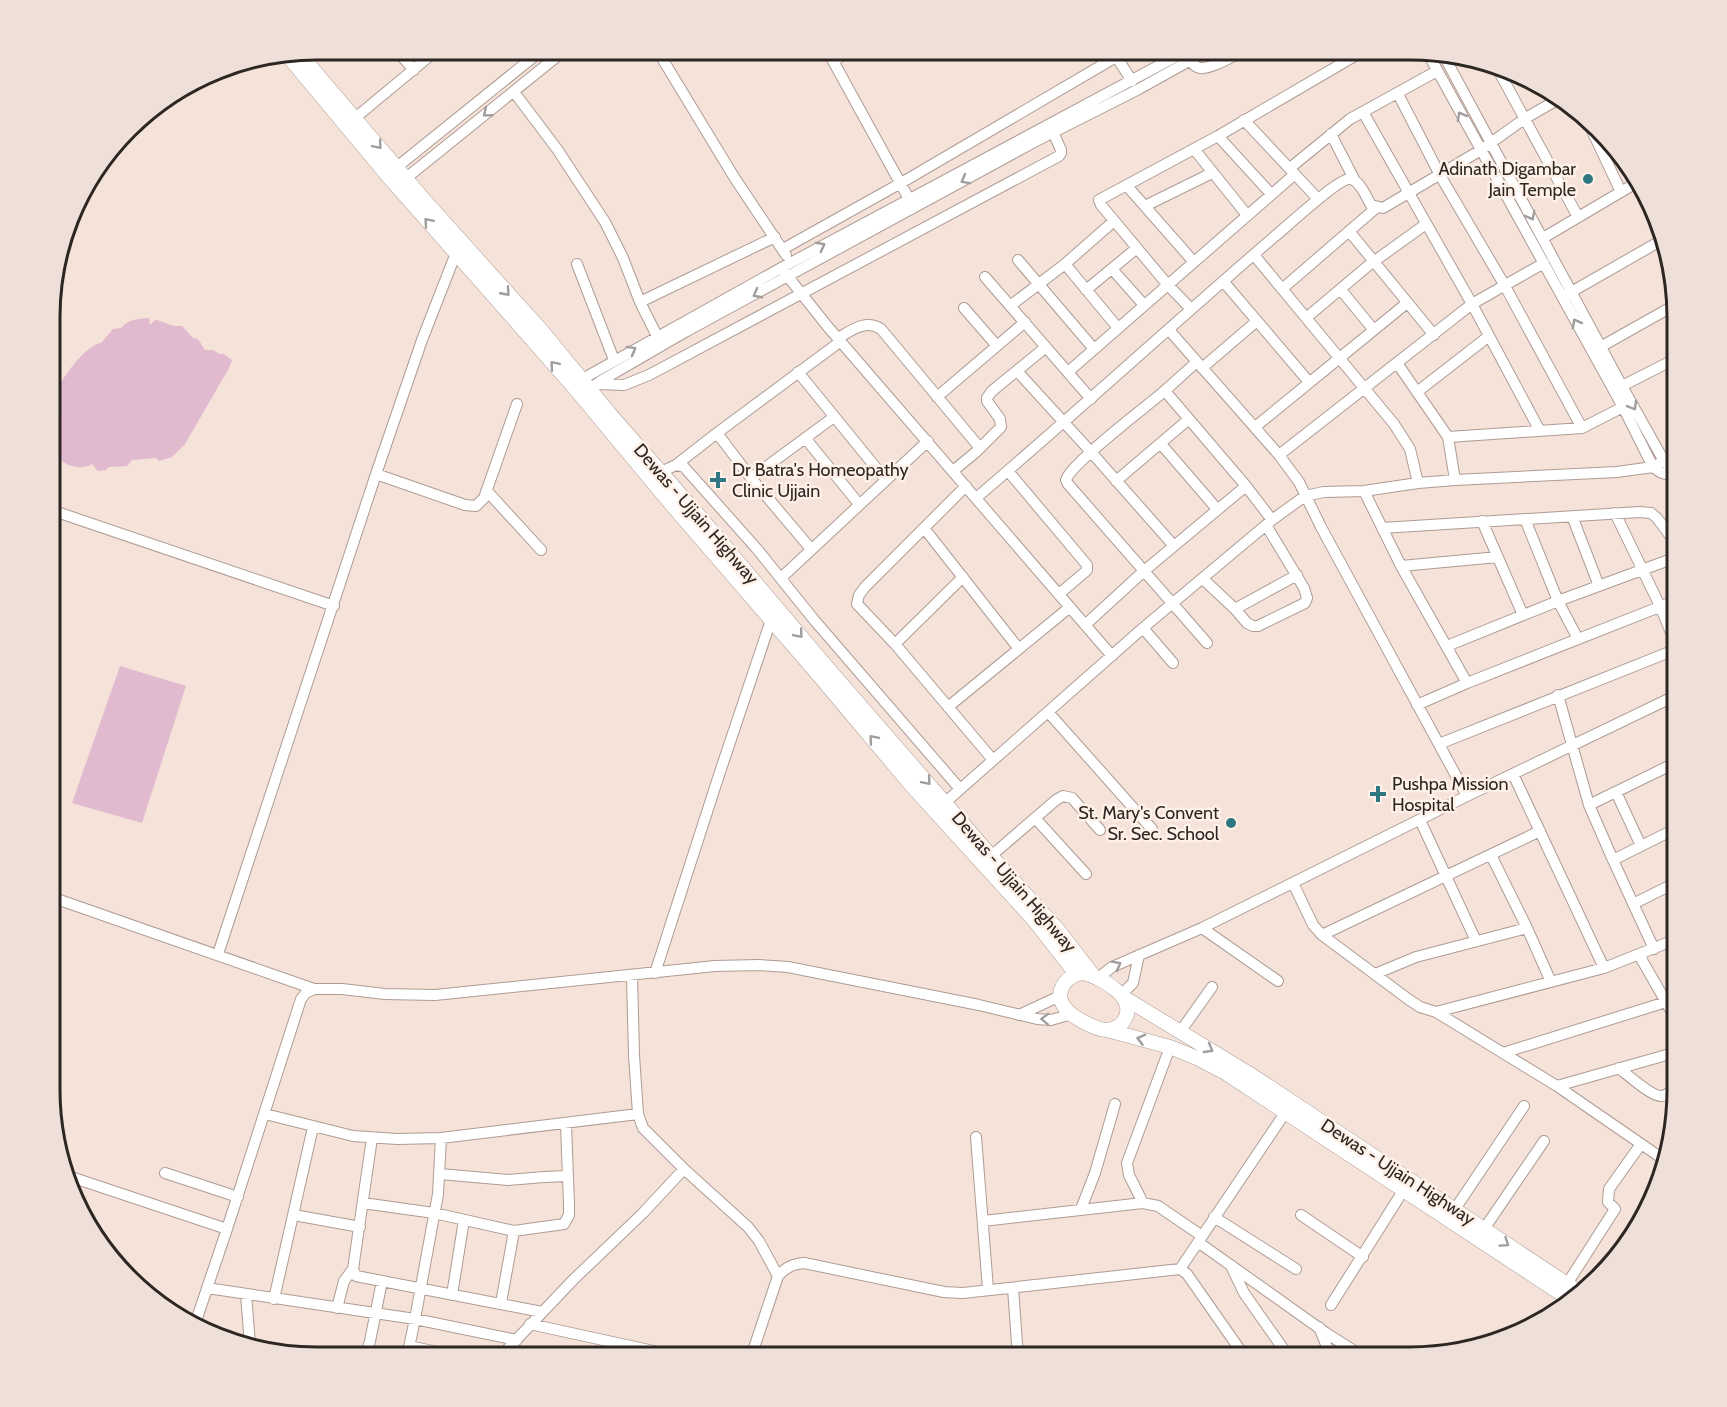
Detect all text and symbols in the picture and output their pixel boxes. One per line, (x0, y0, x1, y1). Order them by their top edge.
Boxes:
one-way arrow (483, 106, 494, 117)
one-way arrow (1457, 111, 1469, 122)
one-way arrow (371, 138, 382, 149)
place label: Adinath Digambar Jain Temple (1438, 158, 1576, 201)
marker: Adinath Digambar Jain Temple (1581, 172, 1595, 186)
one-way arrow (960, 173, 971, 184)
one-way arrow (1524, 210, 1535, 220)
one-way arrow (424, 218, 435, 229)
one-way arrow (815, 242, 825, 253)
one-way arrow (499, 285, 510, 296)
one-way arrow (752, 287, 763, 298)
one-way arrow (1572, 319, 1583, 329)
one-way arrow (626, 346, 636, 357)
one-way arrow (550, 361, 561, 372)
one-way arrow (1626, 400, 1638, 410)
street label: Dewas - Ujjain Highway (629, 439, 763, 589)
place label: Dr Batra's Homeopathy Clinic Ujjain (732, 459, 909, 502)
marker: Dr Batra's Homeopathy Clinic Ujjain (709, 471, 727, 489)
one-way arrow (792, 627, 803, 638)
one-way arrow (869, 735, 880, 746)
place label: Pushpa Mission Hospital (1392, 773, 1508, 816)
one-way arrow (920, 774, 931, 785)
marker: Pushpa Mission Hospital (1369, 785, 1387, 803)
place label: St. Mary's Convent Sr. Sec. School (1078, 802, 1220, 845)
street label: Dewas - Ujjain Highway (947, 807, 1081, 957)
marker: St. Mary's Convent Sr. Sec. School (1224, 816, 1238, 830)
one-way arrow (1111, 961, 1122, 973)
one-way arrow (1041, 1012, 1050, 1025)
one-way arrow (1136, 1034, 1146, 1047)
one-way arrow (1203, 1042, 1213, 1053)
street label: Dewas - Ujjain Highway (1317, 1114, 1479, 1230)
one-way arrow (1499, 1236, 1510, 1247)

